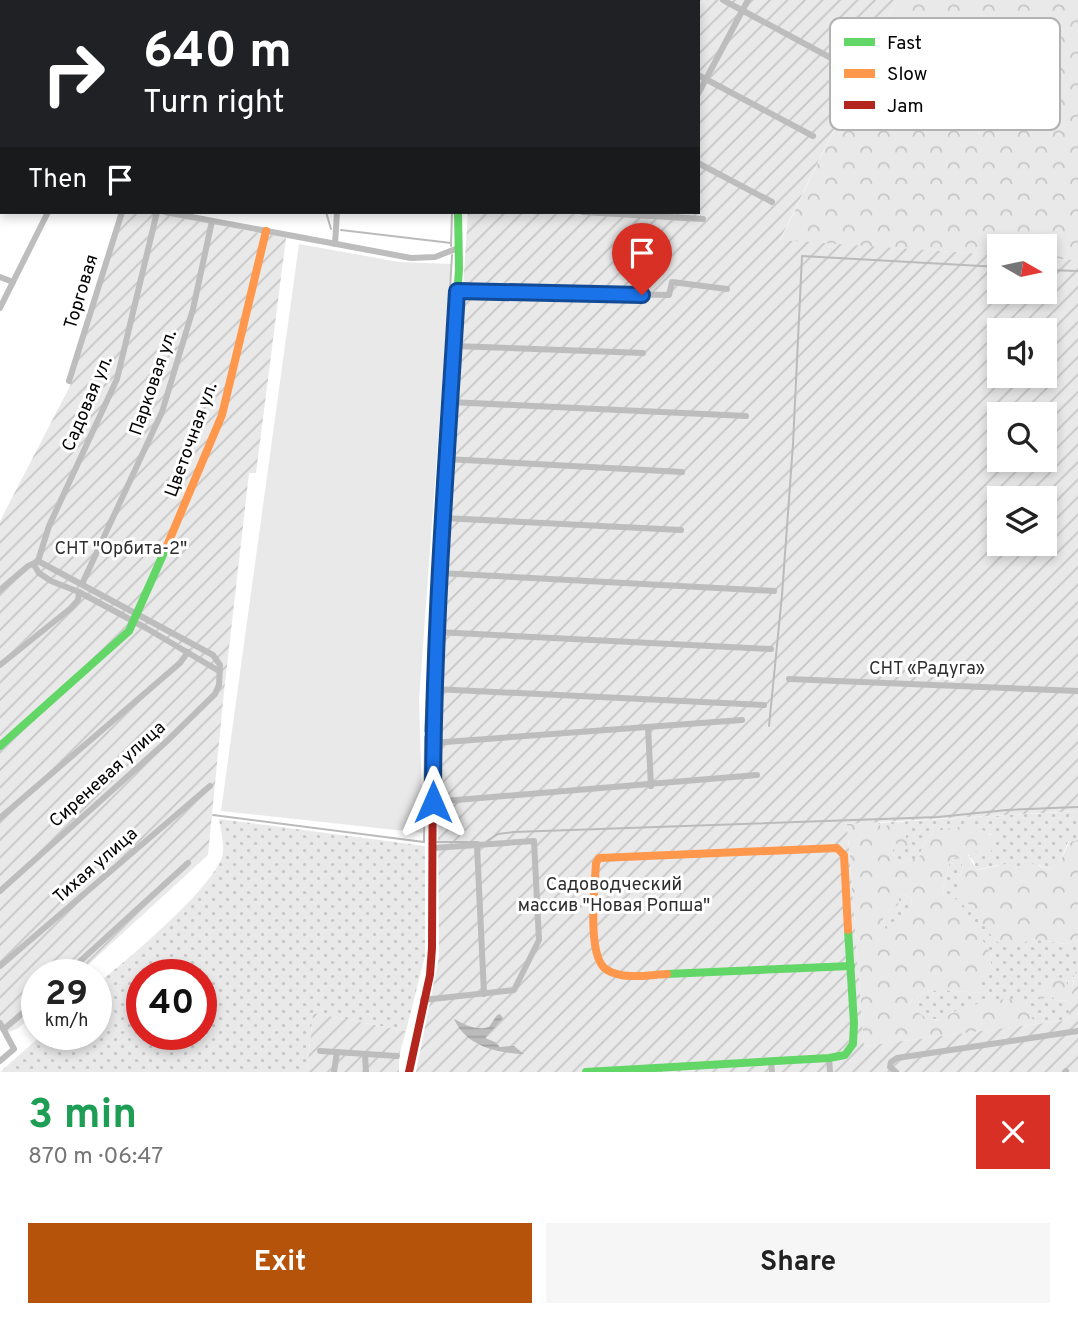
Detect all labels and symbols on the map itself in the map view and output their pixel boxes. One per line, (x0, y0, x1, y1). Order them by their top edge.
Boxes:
legend (830, 18, 1060, 130)
text: Fast (887, 32, 922, 56)
text: Slow (887, 63, 927, 87)
text: Jam (887, 95, 924, 119)
pin (612, 223, 672, 295)
north arrow (987, 234, 1057, 304)
street label: Торговая (60, 252, 104, 332)
street label: Парковая ул. (125, 327, 183, 439)
street label: Садовая ул. (58, 353, 118, 455)
street label: Цветочная ул. (161, 379, 223, 501)
park label: СНТ "Орбита-2" (55, 538, 187, 561)
park label: СНТ «Радуга» (869, 658, 985, 681)
street label: Сиреневая улица (45, 717, 171, 833)
position arrow (396, 765, 470, 839)
street label: Тихая улица (49, 823, 143, 909)
park label: Садоводческий массив "Новая Ропша" (518, 874, 710, 918)
speed limit sign: 40 (126, 959, 217, 1050)

